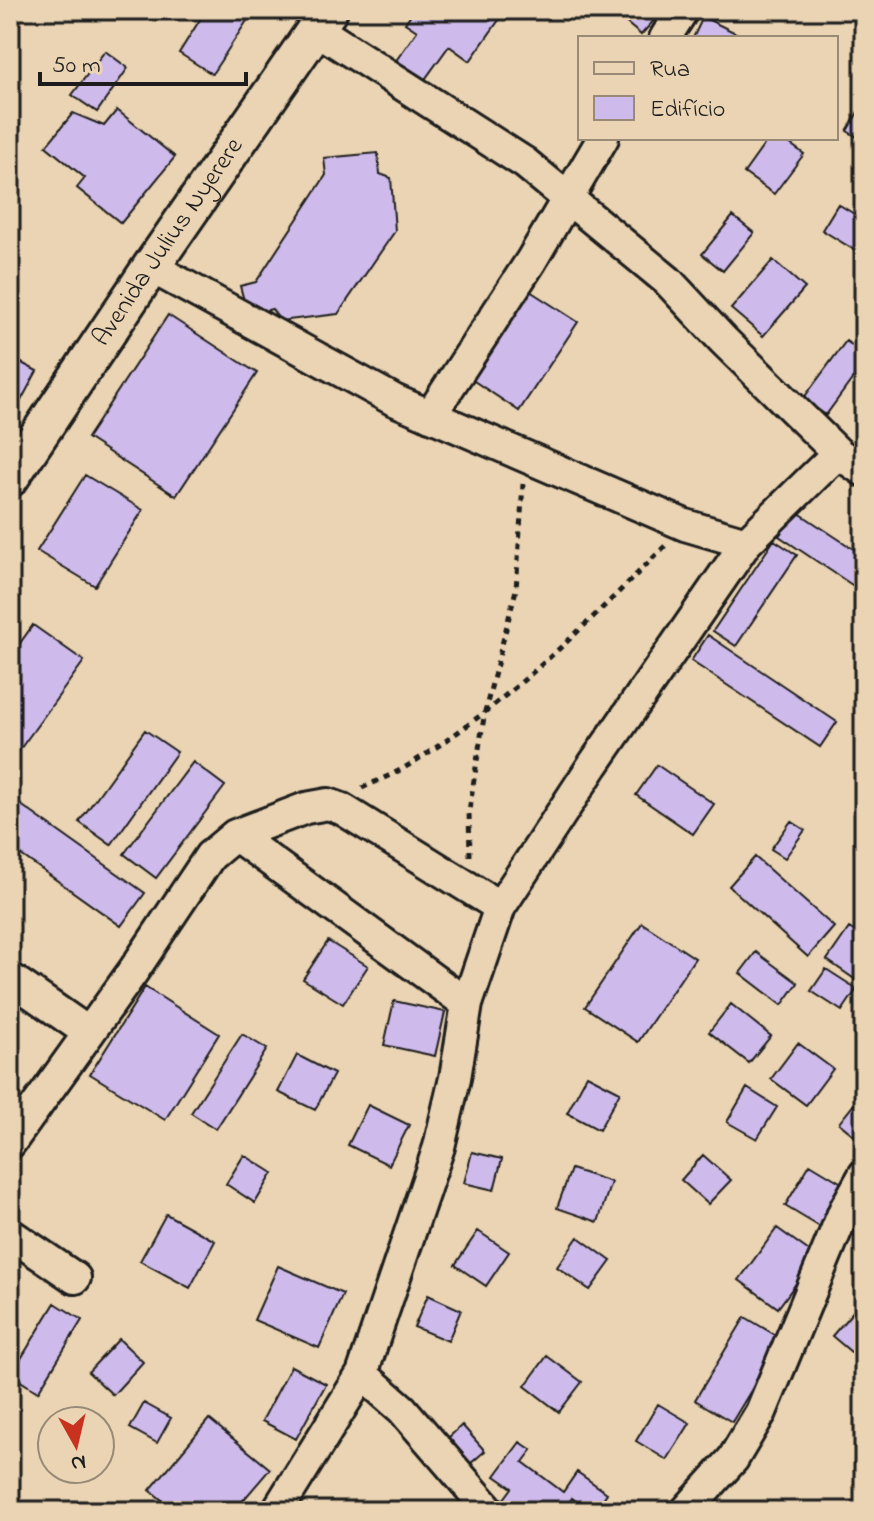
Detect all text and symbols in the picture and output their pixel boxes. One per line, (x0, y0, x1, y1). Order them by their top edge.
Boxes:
scale bar (40, 36, 246, 86)
legend (578, 36, 838, 140)
text: 50 m (52, 49, 101, 84)
text: Rua (650, 53, 690, 88)
text: Edifício (650, 93, 725, 128)
street label: Avenida Julius Nyerere (84, 130, 254, 354)
north arrow (36, 1405, 116, 1485)
text: N (69, 1445, 88, 1479)

